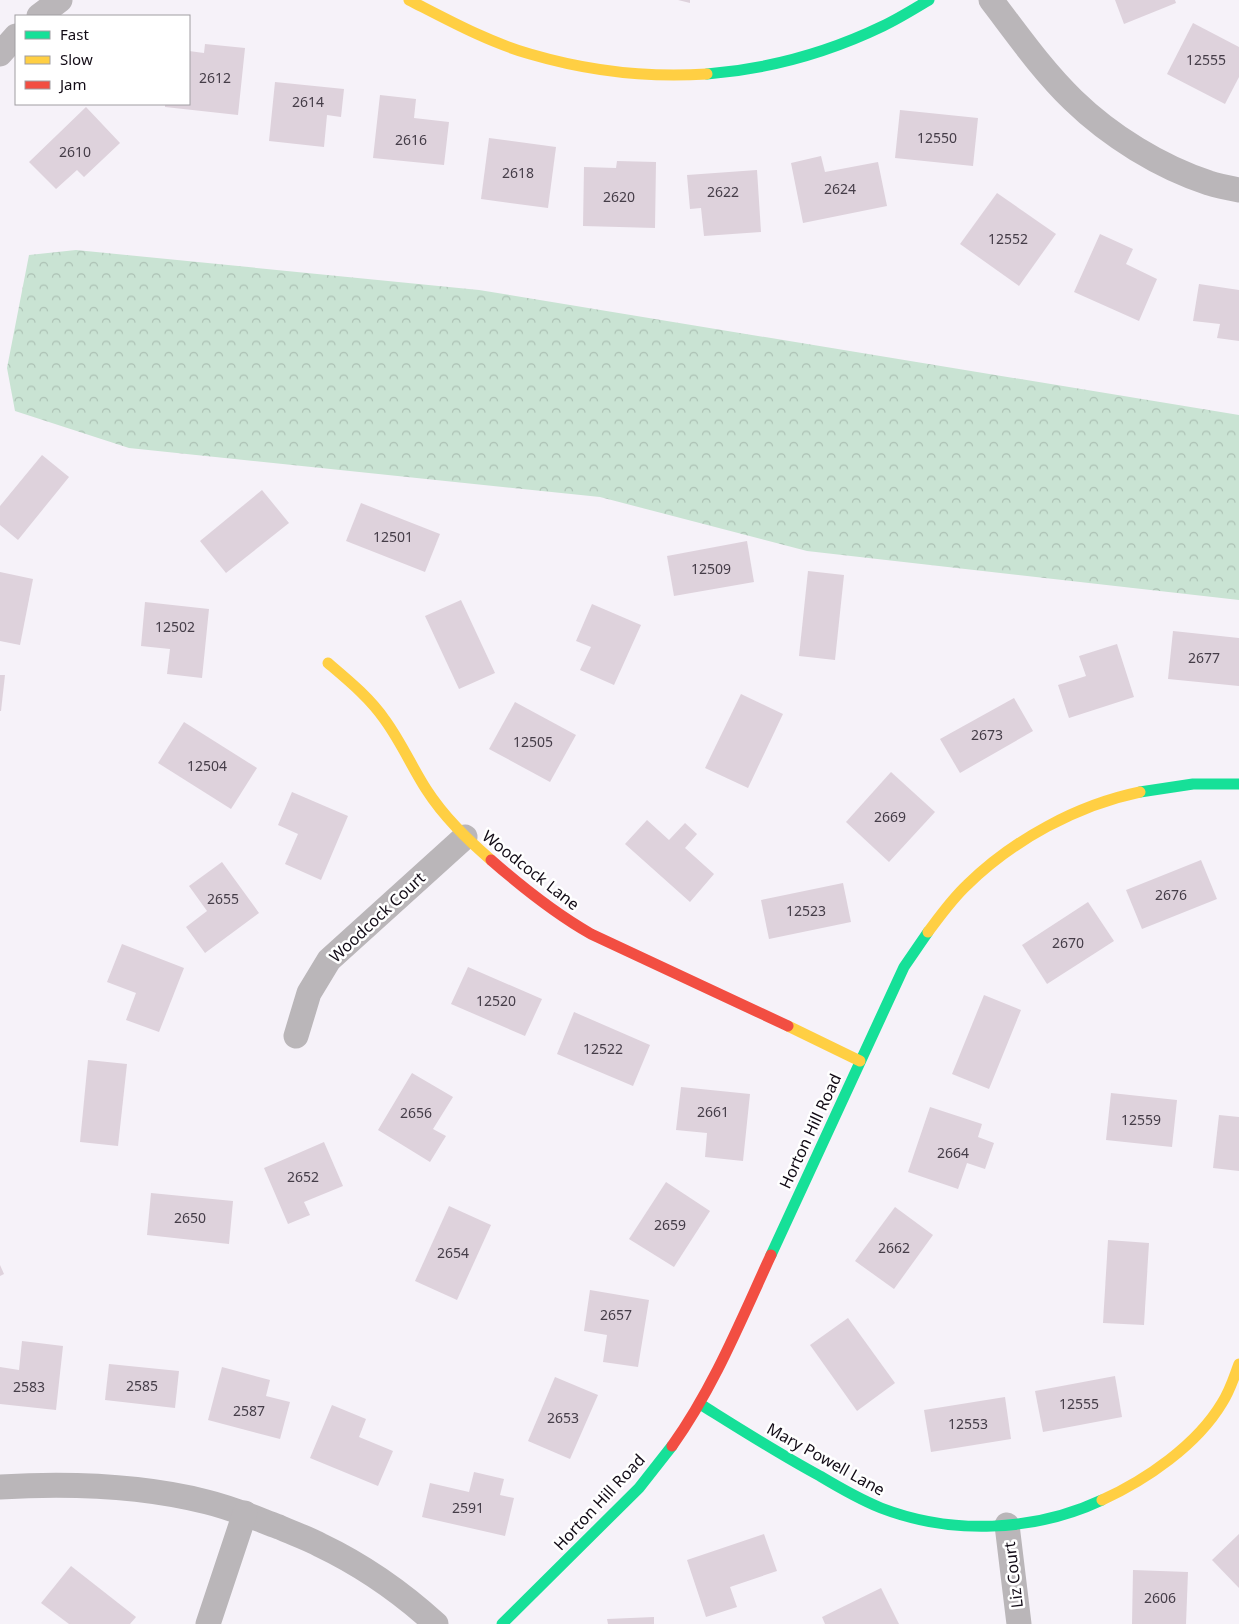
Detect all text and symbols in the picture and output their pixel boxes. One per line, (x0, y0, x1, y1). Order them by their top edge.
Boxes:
legend (15, 15, 190, 105)
text: Fast (60, 24, 89, 44)
text: Slow (60, 49, 93, 69)
house number: 12555 (1186, 50, 1226, 69)
house number: 2612 (199, 68, 231, 87)
text: Jam (58, 74, 87, 94)
house number: 2614 (292, 92, 324, 111)
house number: 12550 (917, 128, 957, 147)
house number: 2616 (395, 130, 427, 149)
house number: 2610 (59, 142, 91, 161)
house number: 2618 (502, 163, 534, 182)
house number: 2624 (824, 179, 856, 198)
house number: 2622 (707, 182, 739, 201)
house number: 2620 (603, 187, 635, 206)
house number: 12552 (988, 229, 1028, 248)
house number: 12501 (373, 527, 413, 546)
house number: 12509 (691, 559, 731, 578)
house number: 12502 (155, 617, 195, 636)
house number: 2677 (1188, 648, 1220, 667)
house number: 2673 (971, 725, 1003, 744)
house number: 12505 (513, 732, 553, 751)
house number: 12504 (187, 756, 227, 775)
house number: 2669 (874, 807, 906, 826)
street label: Woodcock Lane (478, 825, 584, 915)
street label: Woodcock Court (324, 867, 430, 967)
house number: 2676 (1155, 885, 1187, 904)
house number: 2655 (207, 889, 239, 908)
house number: 12523 (786, 901, 826, 920)
house number: 2670 (1052, 933, 1084, 952)
house number: 12520 (476, 991, 516, 1010)
house number: 12522 (583, 1039, 623, 1058)
street label: Horton Hill Road (774, 1070, 846, 1192)
house number: 2661 (697, 1102, 729, 1121)
house number: 2656 (400, 1103, 432, 1122)
house number: 12559 (1121, 1110, 1161, 1129)
house number: 2664 (937, 1143, 969, 1162)
house number: 2652 (287, 1167, 319, 1186)
house number: 2650 (174, 1208, 206, 1227)
house number: 2659 (654, 1215, 686, 1234)
house number: 2662 (878, 1238, 910, 1257)
house number: 2654 (437, 1243, 469, 1262)
house number: 2657 (600, 1305, 632, 1324)
house number: 2585 (126, 1376, 158, 1395)
house number: 2583 (13, 1377, 45, 1396)
house number: 12555 (1059, 1394, 1099, 1413)
house number: 2587 (233, 1401, 265, 1420)
house number: 2653 (547, 1408, 579, 1427)
house number: 12553 (948, 1414, 988, 1433)
street label: Mary Powell Lane (763, 1417, 889, 1501)
street label: Horton Hill Road (549, 1449, 649, 1555)
house number: 2591 (452, 1498, 484, 1517)
street label: Liz Court (998, 1541, 1028, 1609)
house number: 2606 (1144, 1588, 1176, 1607)

